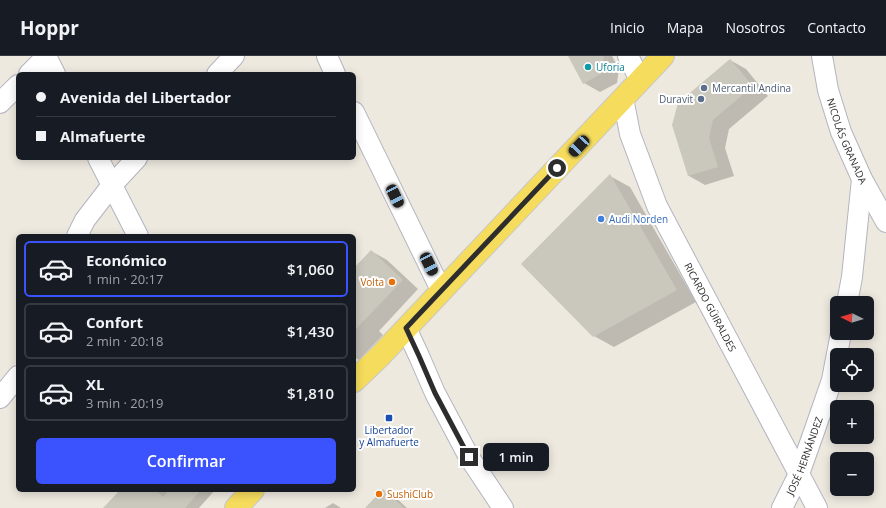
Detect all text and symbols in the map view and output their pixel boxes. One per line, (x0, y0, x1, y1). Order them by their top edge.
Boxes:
text: Hoppr (20, 15, 79, 41)
text: Inicio (610, 18, 645, 37)
text: Mapa (667, 18, 703, 37)
text: Nosotros (725, 18, 785, 37)
text: Contacto (807, 18, 866, 37)
place label: Uforia (596, 60, 625, 74)
marker: Uforia (583, 62, 593, 72)
place label: Mercantil Andina (712, 81, 791, 95)
marker: Mercantil Andina (699, 83, 709, 93)
text: Avenida del Libertador (60, 87, 231, 107)
place label: Duravit (659, 92, 693, 106)
marker: Duravit (696, 94, 706, 104)
street label: NICOLÁS GRANADA (824, 96, 871, 187)
text: Almafuerte (60, 126, 145, 146)
car (566, 133, 592, 159)
route start (548, 159, 566, 177)
car (384, 183, 406, 209)
place label: Audi Norden (609, 212, 668, 226)
marker: Audi Norden (596, 214, 606, 224)
text: Económico (86, 250, 167, 270)
icon: car (38, 251, 74, 287)
car (418, 251, 440, 277)
text: $1,060 (287, 259, 334, 279)
street label: RICARDO GÜIRALDES (681, 260, 740, 354)
text: 1 min · 20:17 (86, 270, 163, 288)
place label: Volta (360, 275, 384, 289)
marker: Volta (387, 277, 397, 287)
north arrow (830, 296, 874, 340)
map controls (830, 296, 874, 496)
text: Confort (86, 312, 143, 332)
icon: car (38, 313, 74, 349)
text: $1,430 (287, 321, 334, 341)
text: 2 min · 20:18 (86, 332, 163, 350)
button: locate (830, 348, 874, 392)
text: XL (86, 374, 104, 394)
icon: car (38, 375, 74, 411)
text: $1,810 (287, 383, 334, 403)
text: 3 min · 20:19 (86, 394, 163, 412)
button: + (830, 400, 874, 444)
marker: Libertador y Almafuerte (384, 413, 394, 423)
street label: JOSÉ HERNÁNDEZ (782, 414, 826, 498)
place label: Libertador y Almafuerte (359, 423, 419, 449)
button: Confirmar (36, 438, 336, 484)
callout: 1 min (483, 443, 549, 471)
route end (460, 448, 478, 466)
text: 1 min (498, 448, 534, 466)
button: − (830, 452, 874, 496)
place label: SushiClub (387, 487, 433, 501)
marker: SushiClub (374, 489, 384, 499)

